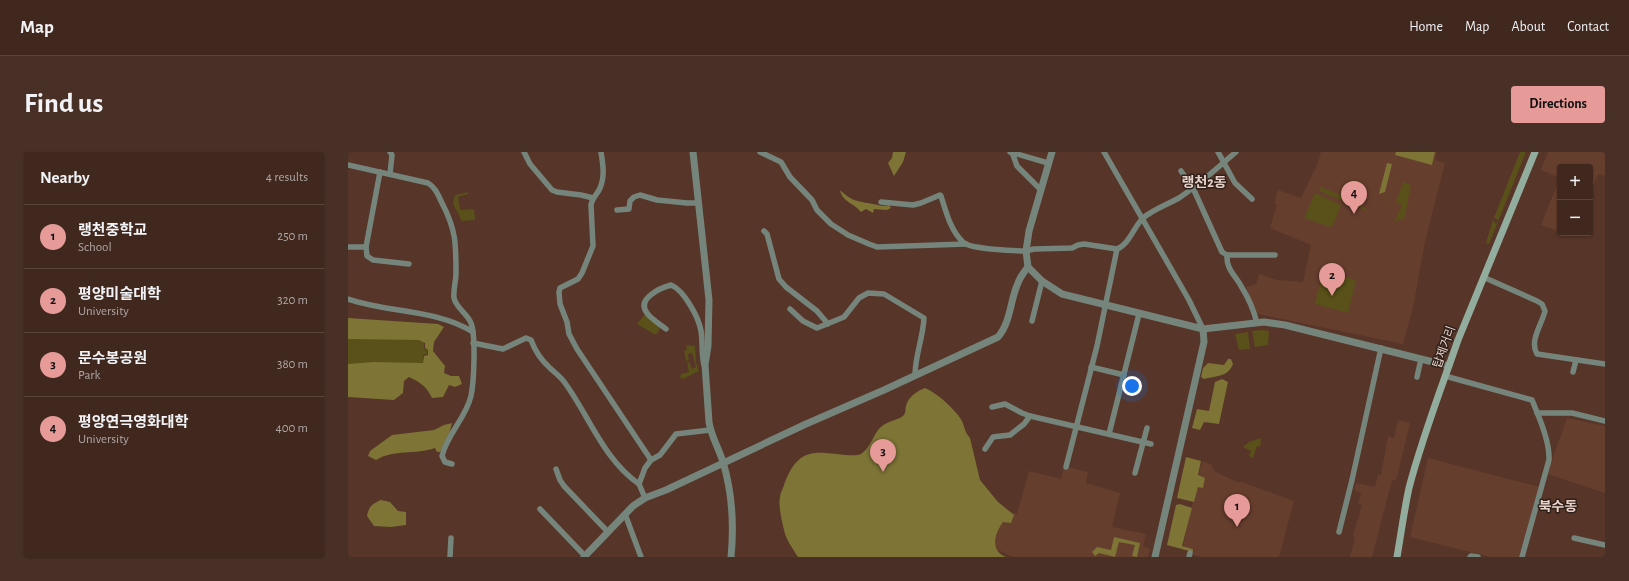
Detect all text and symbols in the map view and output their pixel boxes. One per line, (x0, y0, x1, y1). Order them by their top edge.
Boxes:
text: Map (20, 18, 54, 37)
text: Home (1409, 20, 1443, 34)
text: Map (1465, 20, 1489, 34)
text: About (1511, 20, 1545, 34)
text: Contact (1567, 20, 1609, 34)
button: Directions (1511, 86, 1605, 123)
text: Find us (24, 90, 103, 118)
map controls (1557, 164, 1593, 236)
button: + (1557, 164, 1593, 200)
text: Nearby (40, 169, 90, 186)
text: 4 results (266, 171, 308, 184)
district label: 랭천2동 (1181, 174, 1227, 190)
pin: 4 (1341, 181, 1367, 214)
button: − (1557, 200, 1593, 236)
text: 랭천중학교 (78, 223, 147, 238)
text: 1 (51, 230, 55, 243)
text: 250 m (277, 230, 308, 243)
text: School (78, 241, 112, 254)
pin: 2 (1319, 263, 1345, 296)
text: 평양미술대학 (78, 287, 161, 302)
text: 2 (50, 294, 56, 307)
text: 320 m (277, 294, 308, 307)
text: University (78, 305, 129, 318)
street label: 탑제거리 (1431, 324, 1457, 370)
text: 문수봉공원 (78, 351, 147, 366)
text: 3 (50, 358, 56, 371)
text: 380 m (277, 358, 308, 371)
text: Park (78, 369, 100, 382)
your location (1122, 376, 1142, 396)
text: 평양연극영화대학 (78, 415, 188, 430)
text: 4 (50, 422, 56, 435)
text: 400 m (275, 422, 308, 435)
text: University (78, 433, 129, 446)
pin: 3 (870, 439, 896, 472)
pin: 1 (1224, 494, 1250, 527)
district label: 북수동 (1539, 500, 1577, 514)

